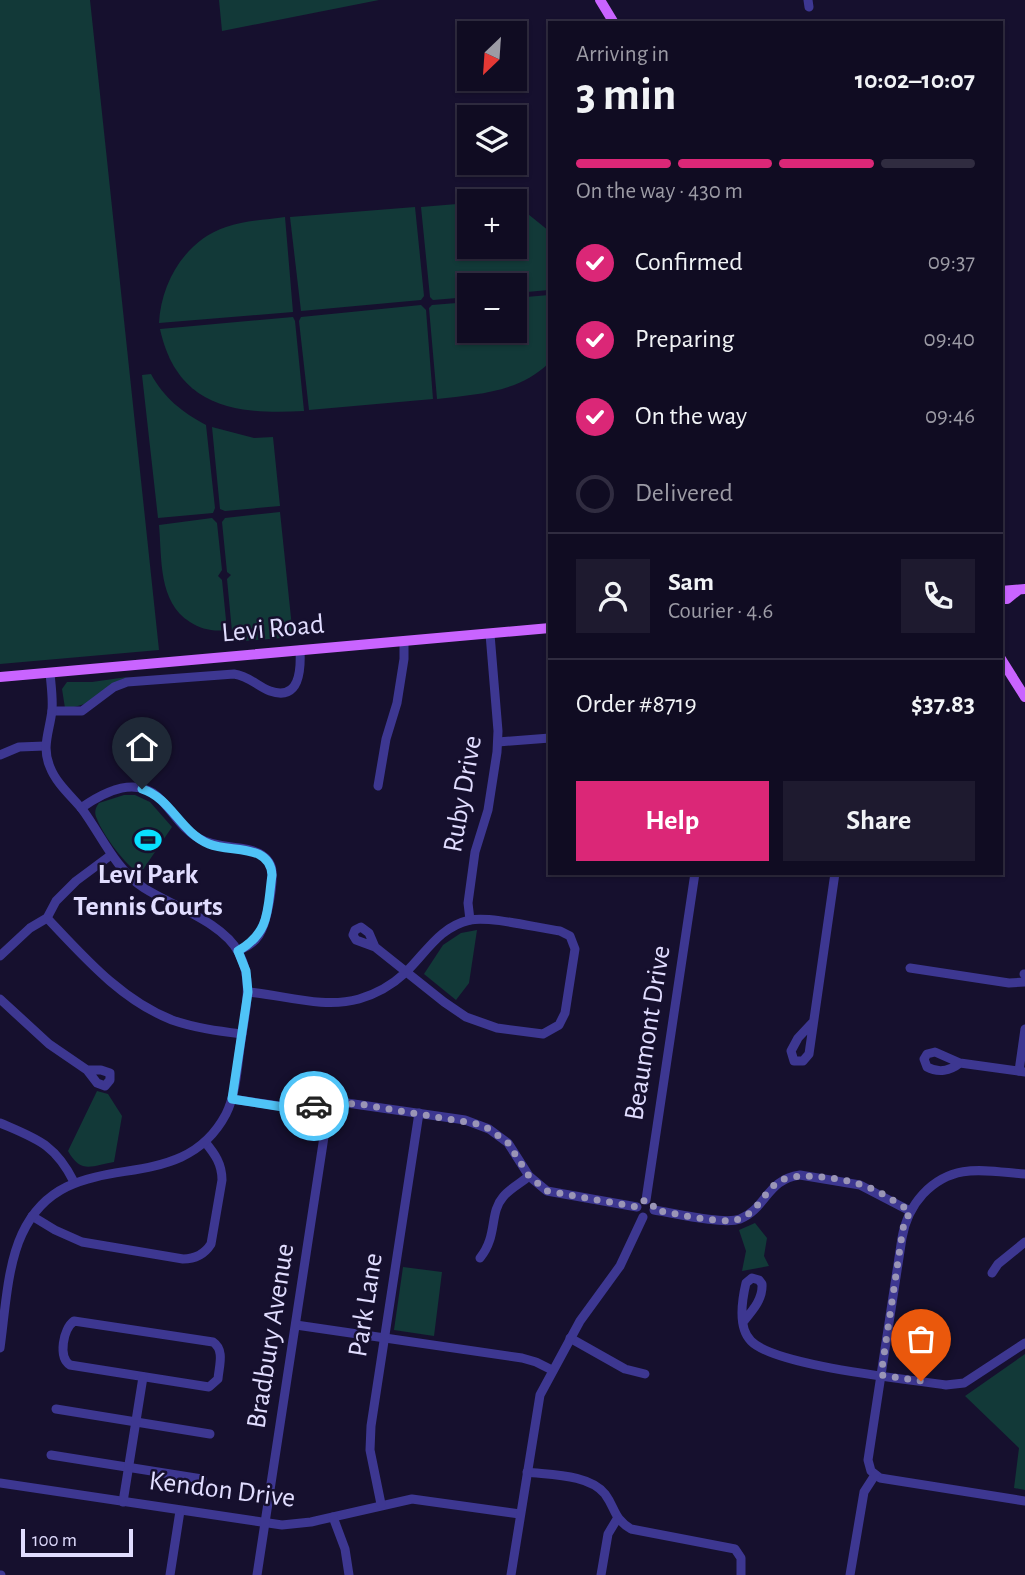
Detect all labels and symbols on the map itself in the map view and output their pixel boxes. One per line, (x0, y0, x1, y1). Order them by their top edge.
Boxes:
north arrow (457, 21, 527, 91)
street label: Levi Road (220, 611, 326, 647)
pin (112, 717, 172, 789)
street label: Ruby Drive (439, 733, 487, 855)
sports icon: Levi Park Tennis Courts (133, 825, 163, 855)
place label: Levi Park Tennis Courts (73, 861, 223, 921)
street label: Beaumont Drive (620, 944, 676, 1122)
courier (279, 1071, 349, 1141)
street label: Bradbury Avenue (243, 1242, 299, 1430)
street label: Park Lane (344, 1251, 388, 1359)
pin (891, 1309, 951, 1381)
street label: Kendon Drive (147, 1467, 297, 1513)
scale bar (21, 1526, 133, 1558)

